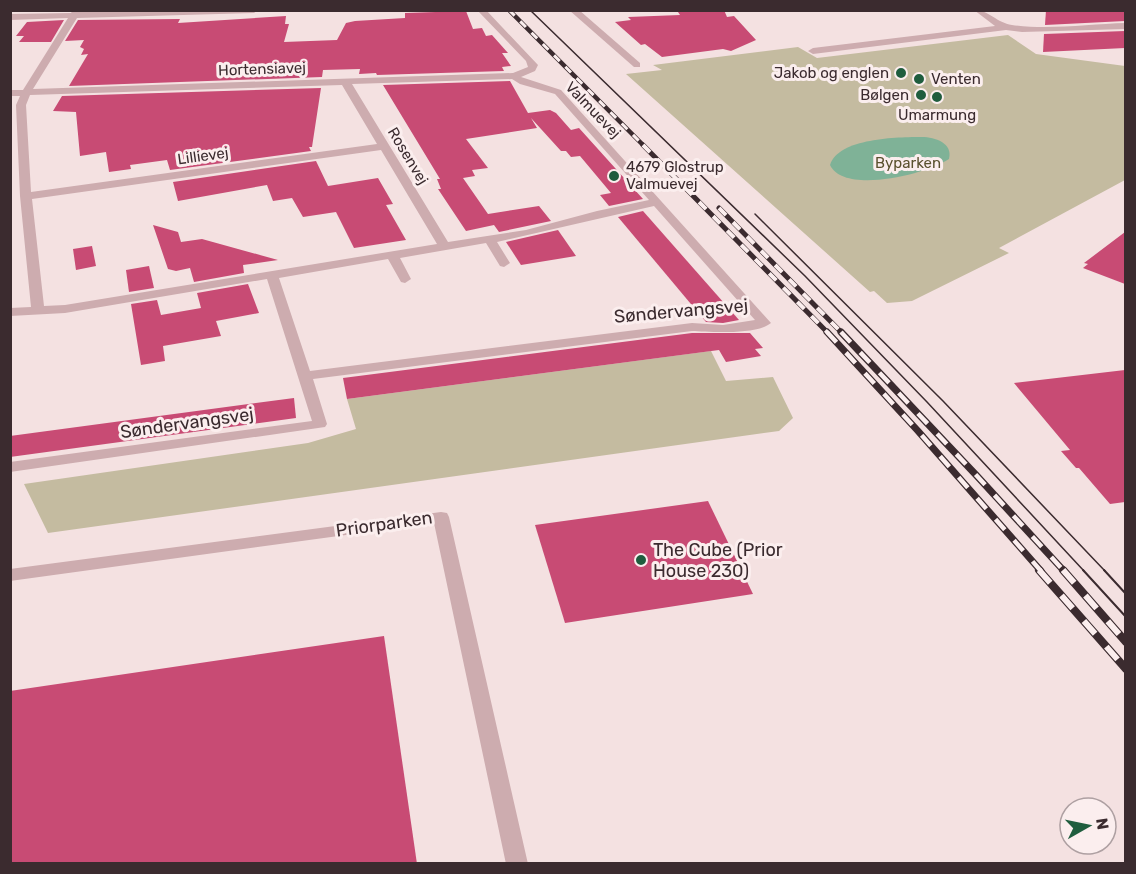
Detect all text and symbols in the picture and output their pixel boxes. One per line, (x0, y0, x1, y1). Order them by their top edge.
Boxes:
street label: Hortensiavej (218, 58, 306, 80)
place label: Jakob og englen (774, 64, 889, 82)
marker: Jakob og englen (894, 66, 908, 80)
place label: Venten (931, 70, 981, 88)
marker: Venten (912, 72, 926, 86)
street label: Valmuevej (562, 78, 624, 142)
place label: Bølgen (860, 86, 909, 104)
marker: Bølgen (914, 88, 928, 102)
marker: Umarmung (930, 90, 944, 104)
place label: Umarmung (898, 106, 976, 124)
street label: Rosenvej (384, 124, 432, 188)
street label: Lillievej (176, 144, 230, 168)
park label: Byparken (875, 154, 941, 172)
place label: 4679 Glostrup Valmuevej (626, 158, 724, 193)
marker: 4679 Glostrup Valmuevej (607, 169, 621, 183)
street label: Søndervangsvej (613, 294, 749, 328)
street label: Søndervangsvej (119, 403, 255, 443)
street label: Priorparken (334, 506, 434, 542)
place label: The Cube (Prior House 230) (653, 539, 783, 582)
marker: The Cube (Prior House 230) (634, 553, 648, 567)
north arrow (1058, 796, 1118, 856)
text: N (1092, 817, 1113, 831)

